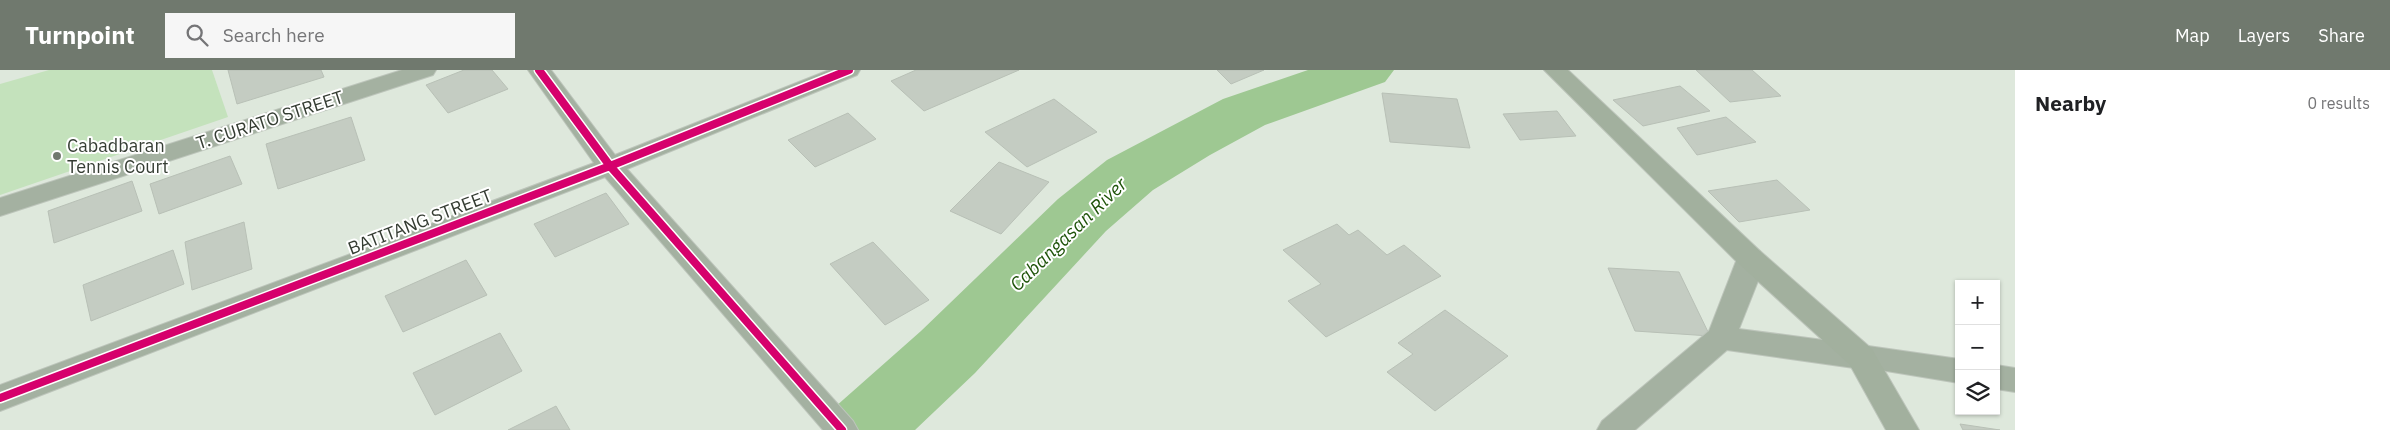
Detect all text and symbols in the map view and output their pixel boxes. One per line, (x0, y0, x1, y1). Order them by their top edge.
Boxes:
search box (165, 13, 515, 58)
text: Turnpoint (25, 19, 135, 51)
icon: search (183, 21, 211, 49)
text: Search here (223, 23, 325, 47)
text: Map (2175, 24, 2210, 47)
text: Layers (2238, 24, 2290, 47)
text: Share (2318, 24, 2365, 47)
street label: T. CURATO STREET (193, 85, 346, 154)
text: Nearby (2035, 89, 2106, 117)
text: 0 results (2307, 93, 2370, 113)
place label: Cabadbaran Tennis Court (67, 134, 168, 178)
marker: Cabadbaran Tennis Court (51, 150, 63, 162)
water label: Cabangasan River (1004, 171, 1132, 296)
street label: BATITANG STREET (344, 183, 495, 260)
map controls (1955, 280, 2000, 415)
button: + (1955, 280, 2000, 325)
button: − (1955, 325, 2000, 370)
button: layers (1955, 370, 2000, 415)

